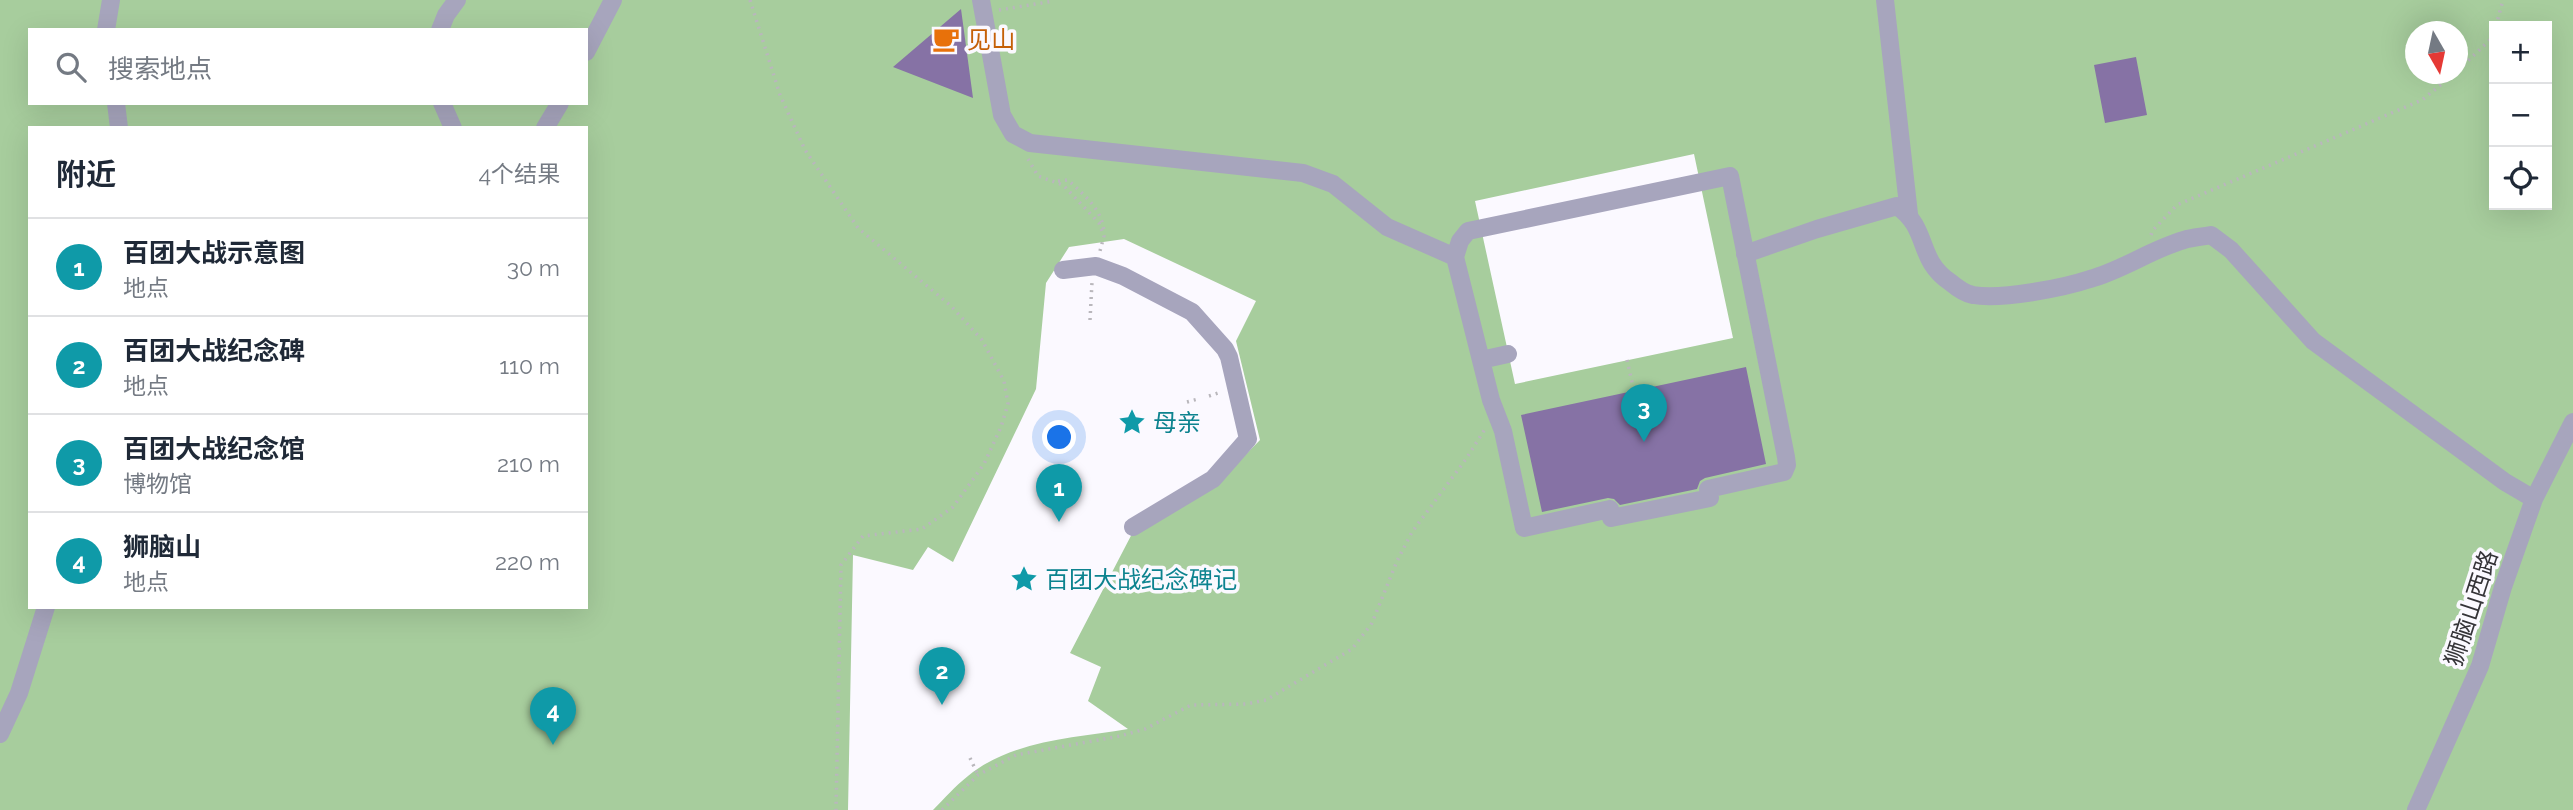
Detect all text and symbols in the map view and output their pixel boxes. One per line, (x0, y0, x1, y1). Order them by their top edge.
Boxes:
north arrow (2405, 21, 2468, 84)
map controls (2489, 21, 2552, 210)
button: + (2489, 21, 2552, 84)
cafe icon: 见山 (931, 24, 961, 54)
place label: 见山 (967, 25, 1015, 54)
search box (28, 28, 588, 105)
icon: search (52, 48, 90, 86)
text: 搜索地点 (108, 54, 212, 84)
button: − (2489, 84, 2552, 147)
button: locate (2489, 147, 2552, 210)
text: 附近 (56, 157, 116, 192)
text: 4个结果 (478, 160, 560, 187)
text: 百团大战示意图 (123, 238, 305, 268)
text: 1 (73, 254, 85, 281)
text: 30 m (507, 254, 560, 281)
text: 地点 (123, 274, 169, 301)
text: 百团大战纪念碑 (123, 336, 305, 366)
text: 2 (73, 352, 85, 379)
text: 110 m (499, 352, 560, 379)
text: 地点 (123, 372, 169, 399)
pin: 3 (1621, 384, 1667, 442)
place icon: 母亲 (1117, 407, 1147, 437)
place label: 母亲 (1153, 408, 1201, 437)
your location (1042, 420, 1076, 454)
text: 百团大战纪念馆 (123, 434, 305, 464)
text: 3 (73, 450, 85, 477)
text: 210 m (497, 450, 560, 477)
pin: 1 (1036, 464, 1082, 522)
text: 博物馆 (123, 470, 192, 497)
text: 狮脑山 (123, 532, 201, 562)
street label: 狮脑山西路 (2439, 546, 2503, 670)
text: 4 (72, 548, 86, 575)
text: 220 m (495, 548, 560, 575)
place icon: 百团大战纪念碑记 (1009, 564, 1039, 594)
place label: 百团大战纪念碑记 (1045, 565, 1237, 594)
text: 地点 (123, 568, 169, 595)
pin: 2 (919, 647, 965, 705)
pin: 4 (530, 687, 576, 745)

